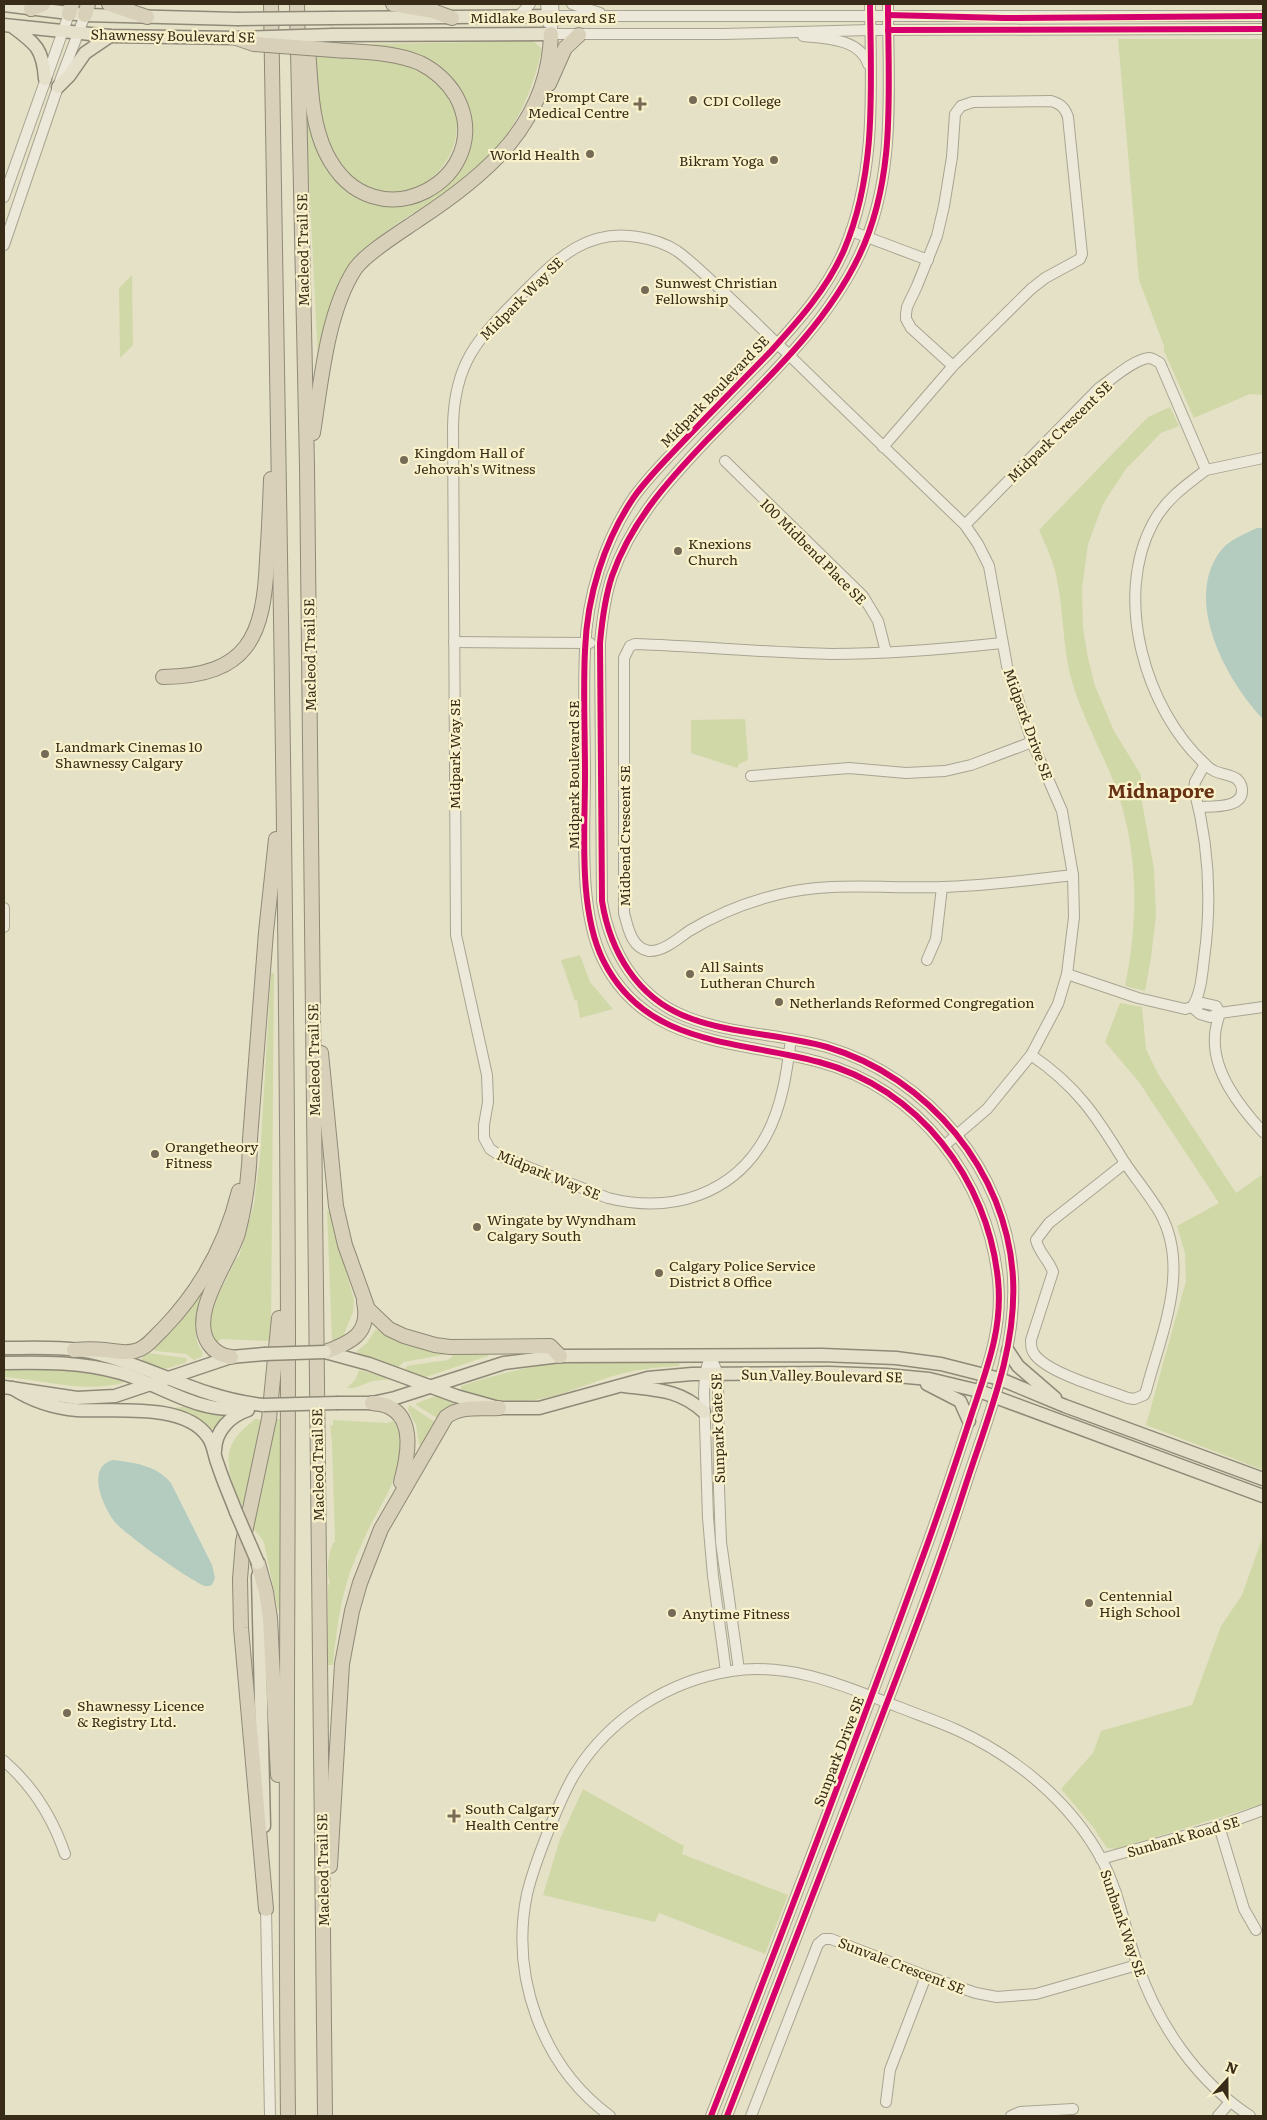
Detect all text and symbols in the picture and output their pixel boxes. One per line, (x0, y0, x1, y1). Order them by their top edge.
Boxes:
street label: Midlake Boulevard SE (470, 7, 616, 27)
street label: Shawnessy Boulevard SE (90, 24, 256, 46)
place label: Prompt Care Medical Centre (528, 86, 629, 122)
place label: CDI College (703, 90, 781, 110)
marker: CDI College (687, 94, 699, 106)
marker: Prompt Care Medical Centre (633, 97, 647, 111)
place label: World Health (490, 144, 580, 164)
marker: World Health (584, 148, 596, 160)
place label: Bikram Yoga (679, 150, 764, 170)
marker: Bikram Yoga (768, 154, 780, 166)
street label: Macleod Trail SE (291, 193, 313, 307)
street label: Midpark Way SE (475, 252, 567, 344)
place label: Sunwest Christian Fellowship (655, 272, 778, 308)
marker: Sunwest Christian Fellowship (639, 284, 651, 296)
street label: Midpark Boulevard SE (655, 330, 773, 452)
street label: Midpark Crescent SE (1002, 375, 1116, 486)
place label: Kingdom Hall of Jehovah's Witness (414, 442, 535, 478)
marker: Kingdom Hall of Jehovah's Witness (398, 454, 410, 466)
street label: 100 Midbend Place SE (756, 493, 872, 609)
place label: Knexions Church (688, 533, 751, 569)
marker: Knexions Church (672, 545, 684, 557)
street label: Macleod Trail SE (298, 598, 320, 712)
street label: Midpark Drive SE (999, 665, 1059, 783)
street label: Midpark Way SE (444, 699, 464, 809)
street label: Midpark Boulevard SE (563, 700, 583, 850)
place label: Landmark Cinemas 10 Shawnessy Calgary (55, 736, 202, 772)
marker: Landmark Cinemas 10 Shawnessy Calgary (39, 748, 51, 760)
street label: Midbend Crescent SE (614, 765, 634, 907)
district label: Midnapore (1108, 776, 1215, 804)
place label: All Saints Lutheran Church (700, 956, 815, 992)
marker: All Saints Lutheran Church (684, 968, 696, 980)
place label: Netherlands Reformed Congregation (789, 992, 1035, 1012)
marker: Netherlands Reformed Congregation (773, 996, 785, 1008)
street label: Macleod Trail SE (302, 1003, 324, 1117)
place label: Orangetheory Fitness (165, 1136, 259, 1172)
street label: Midpark Way SE (494, 1144, 604, 1204)
marker: Orangetheory Fitness (149, 1148, 161, 1160)
place label: Wingate by Wyndham Calgary South (487, 1209, 637, 1245)
marker: Wingate by Wyndham Calgary South (471, 1221, 483, 1233)
place label: Calgary Police Service District 8 Office (669, 1255, 815, 1291)
marker: Calgary Police Service District 8 Office (653, 1267, 665, 1279)
street label: Sun Valley Boulevard SE (741, 1364, 903, 1386)
street label: Sunpark Gate SE (705, 1372, 729, 1484)
street label: Macleod Trail SE (306, 1408, 328, 1522)
place label: Centennial High School (1099, 1585, 1181, 1621)
marker: Centennial High School (1083, 1597, 1095, 1609)
place label: Anytime Fitness (682, 1603, 790, 1623)
marker: Anytime Fitness (666, 1607, 678, 1619)
street label: Sunpark Drive SE (808, 1693, 868, 1809)
place label: Shawnessy Licence & Registry Ltd. (77, 1695, 204, 1731)
marker: Shawnessy Licence & Registry Ltd. (61, 1707, 73, 1719)
place label: South Calgary Health Centre (465, 1798, 560, 1834)
marker: South Calgary Health Centre (447, 1809, 461, 1823)
street label: Sunbank Road SE (1124, 1810, 1242, 1862)
street label: Macleod Trail SE (311, 1813, 333, 1927)
street label: Sunbank Way SE (1096, 1867, 1152, 1979)
street label: Sunvale Crescent SE (836, 1932, 968, 1998)
north arrow (1202, 2055, 1252, 2105)
text: N (1223, 2055, 1241, 2078)

